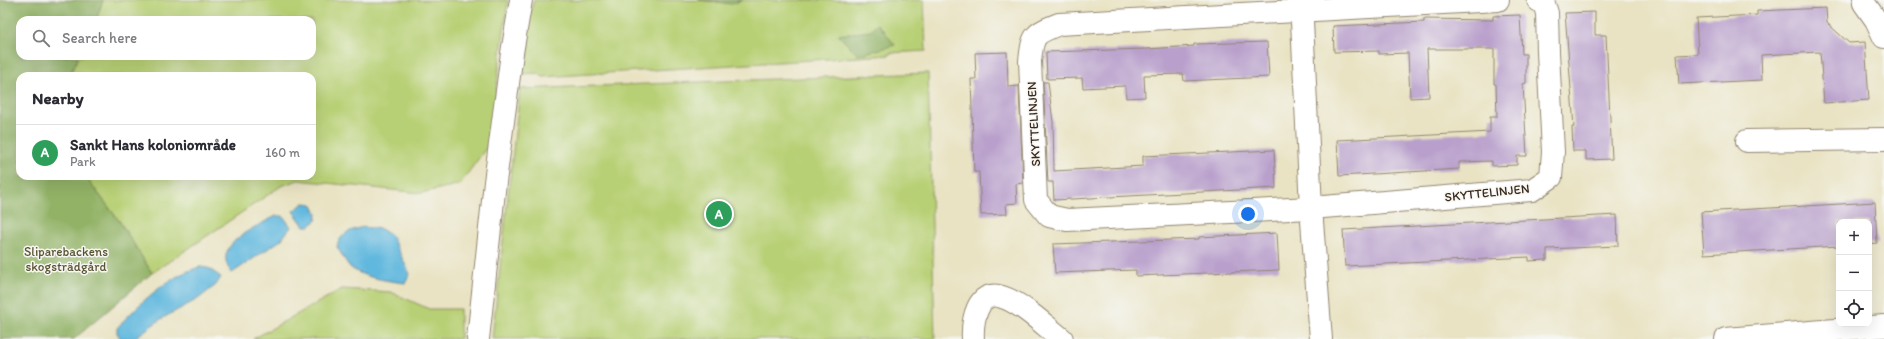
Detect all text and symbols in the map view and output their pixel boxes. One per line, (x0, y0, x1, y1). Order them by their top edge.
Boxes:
search box (16, 16, 316, 60)
icon: search (30, 27, 52, 49)
text: Search here (62, 29, 137, 47)
street label: SKYTTELINJEN (1024, 81, 1043, 167)
text: Nearby (32, 88, 84, 108)
text: Sankt Hans koloniområde (70, 136, 236, 154)
text: A (41, 145, 49, 160)
text: 160 m (265, 145, 300, 160)
text: Park (70, 154, 96, 169)
street label: SKYTTELINJEN (1444, 181, 1530, 204)
pin: A (706, 199, 732, 229)
your location (1238, 204, 1258, 224)
map controls (1836, 219, 1872, 327)
button: + (1836, 219, 1872, 255)
park label: Sliparebackens skogsträdgård (24, 244, 108, 274)
button: − (1836, 255, 1872, 291)
button: locate (1836, 291, 1872, 327)

